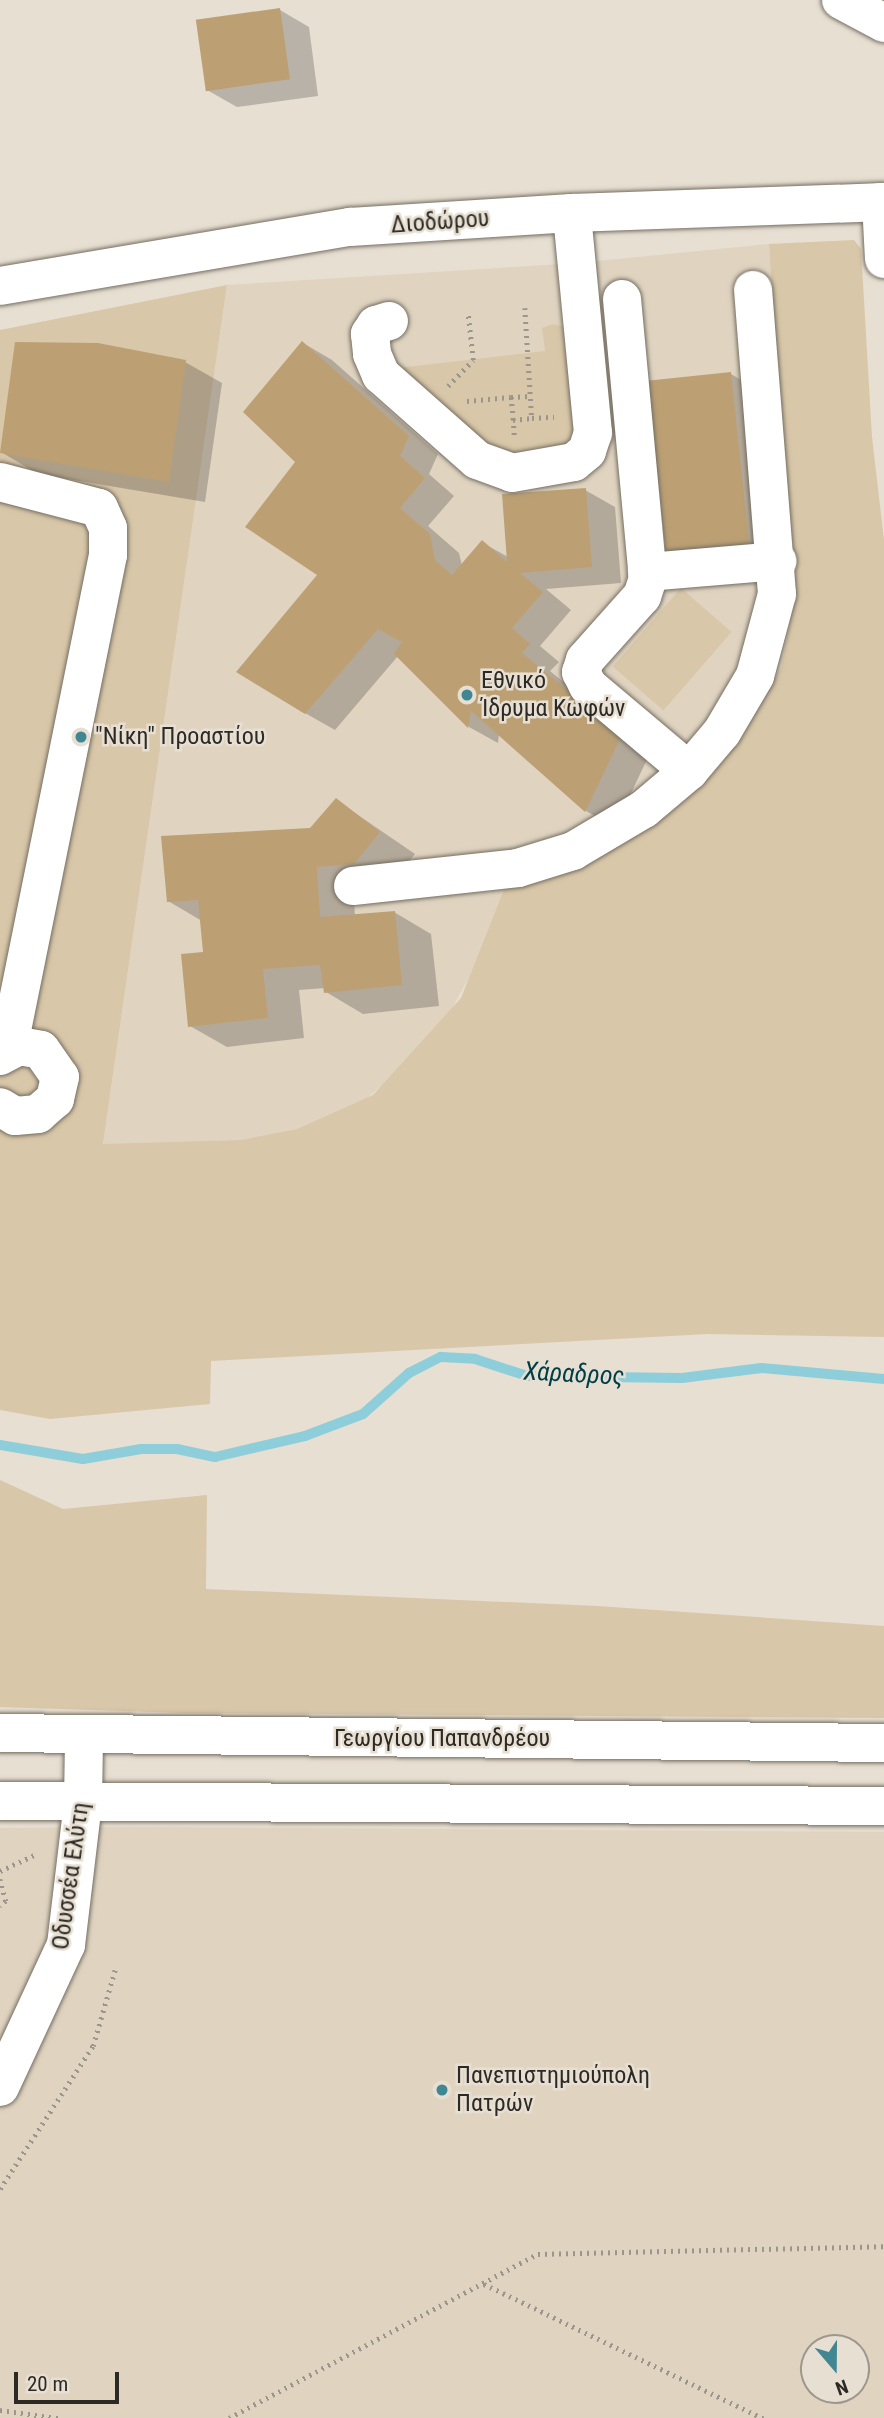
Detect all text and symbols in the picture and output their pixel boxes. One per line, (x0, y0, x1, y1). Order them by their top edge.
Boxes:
street label: Διοδώρου (390, 204, 490, 240)
place label: Εθνικό Ίδρυμα Κωφών (481, 667, 625, 723)
marker: Εθνικό Ίδρυμα Κωφών (459, 687, 475, 703)
place label: "Νίκη" Προαστίου (95, 723, 265, 751)
marker: "Νίκη" Προαστίου (73, 729, 89, 745)
water label: Χάραδρος (523, 1356, 625, 1392)
street label: Γεωργίου Παπανδρέου (334, 1725, 550, 1753)
street label: Οδυσσέα Ελύτη (46, 1800, 96, 1952)
place label: Πανεπιστημιούπολη Πατρών (456, 2062, 650, 2118)
marker: Πανεπιστημιούπολη Πατρών (434, 2082, 450, 2098)
north arrow (800, 2334, 870, 2404)
scale bar (18, 2358, 122, 2402)
text: 20 m (27, 2372, 68, 2396)
text: N (832, 2375, 851, 2400)

